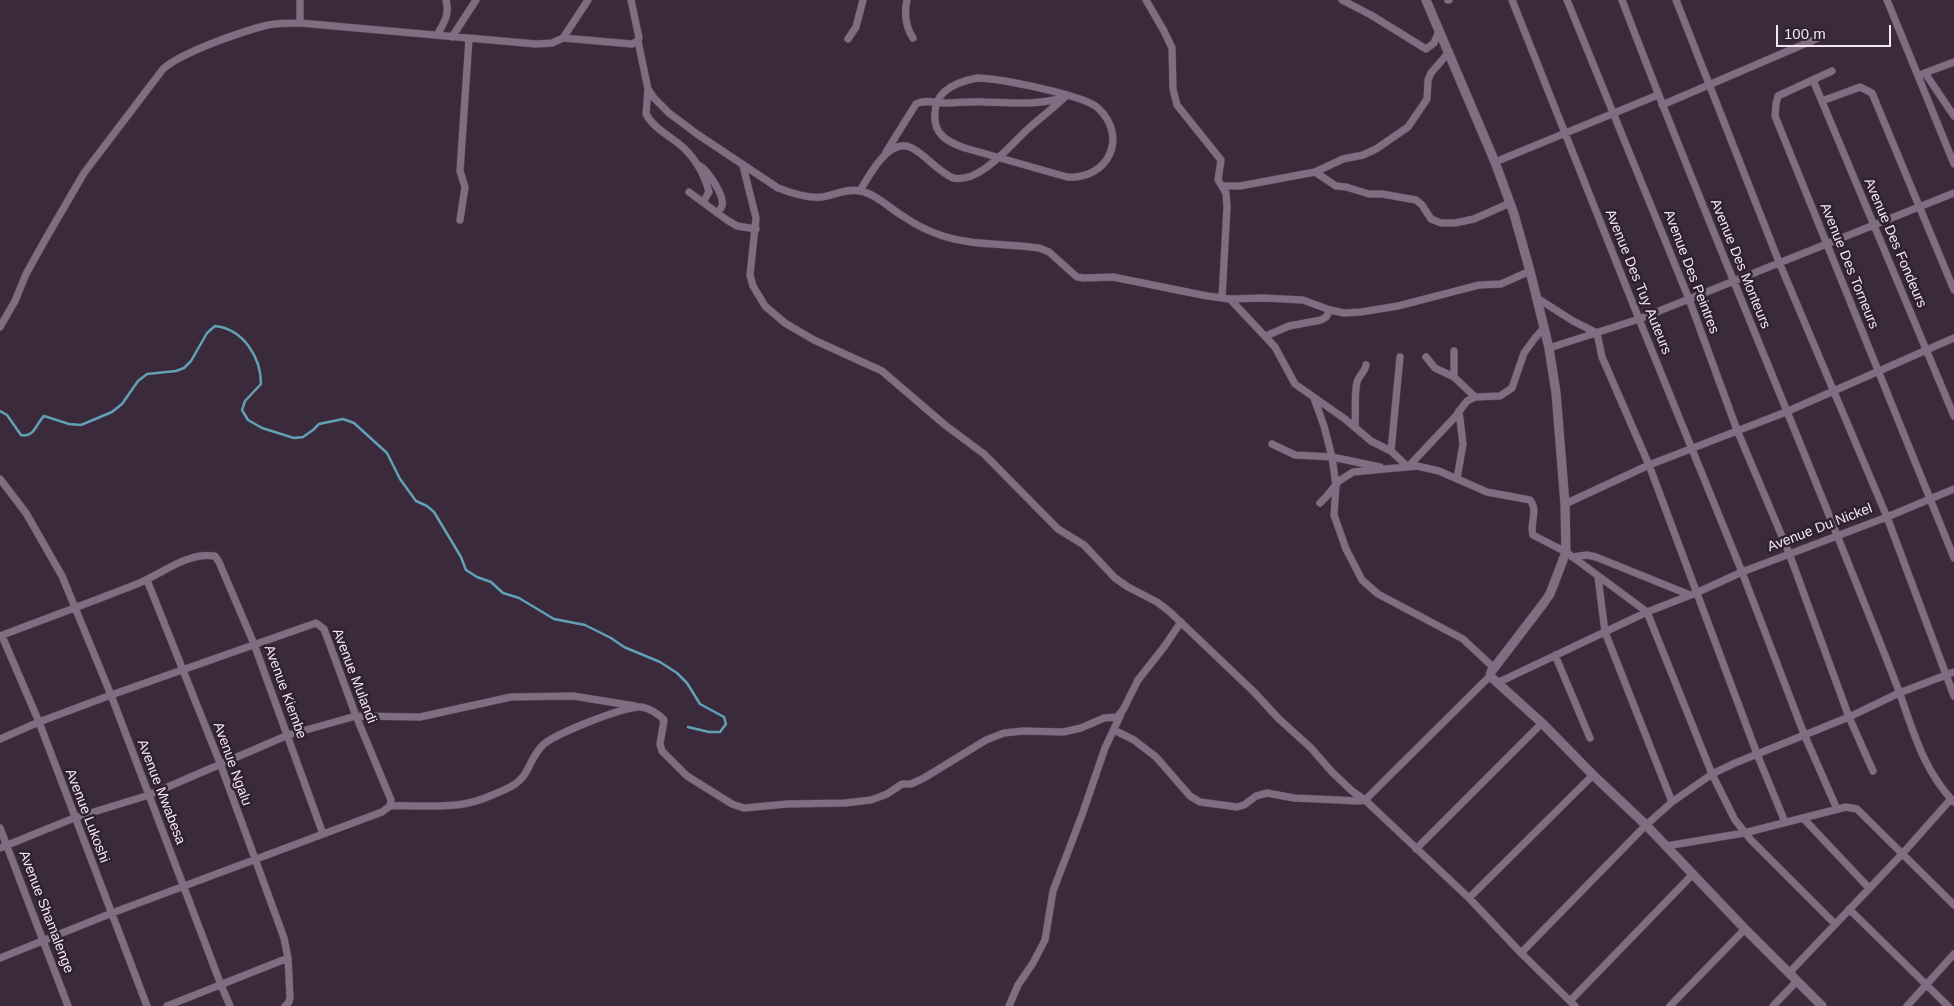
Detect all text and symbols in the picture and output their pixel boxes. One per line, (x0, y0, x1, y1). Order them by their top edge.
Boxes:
scale bar (1779, 15, 1894, 47)
text: 100 m (1784, 25, 1826, 42)
street label: Avenue Des Fondeurs (1860, 176, 1930, 310)
street label: Avenue Des Monteurs (1706, 197, 1774, 331)
street label: Avenue Des Torneurs (1816, 201, 1882, 331)
street label: Avenue Des Tuy Auteurs (1601, 207, 1675, 357)
street label: Avenue Des Peintres (1660, 208, 1722, 336)
street label: Avenue Du Nickel (1765, 500, 1875, 556)
street label: Avenue Mulandi (328, 626, 380, 726)
street label: Avenue Kiembe (260, 643, 310, 741)
street label: Avenue Ngalu (209, 720, 255, 808)
street label: Avenue Mwabesa (133, 737, 189, 847)
street label: Avenue Lukoshi (61, 767, 113, 865)
street label: Avenue Shamalenge (15, 848, 77, 976)

